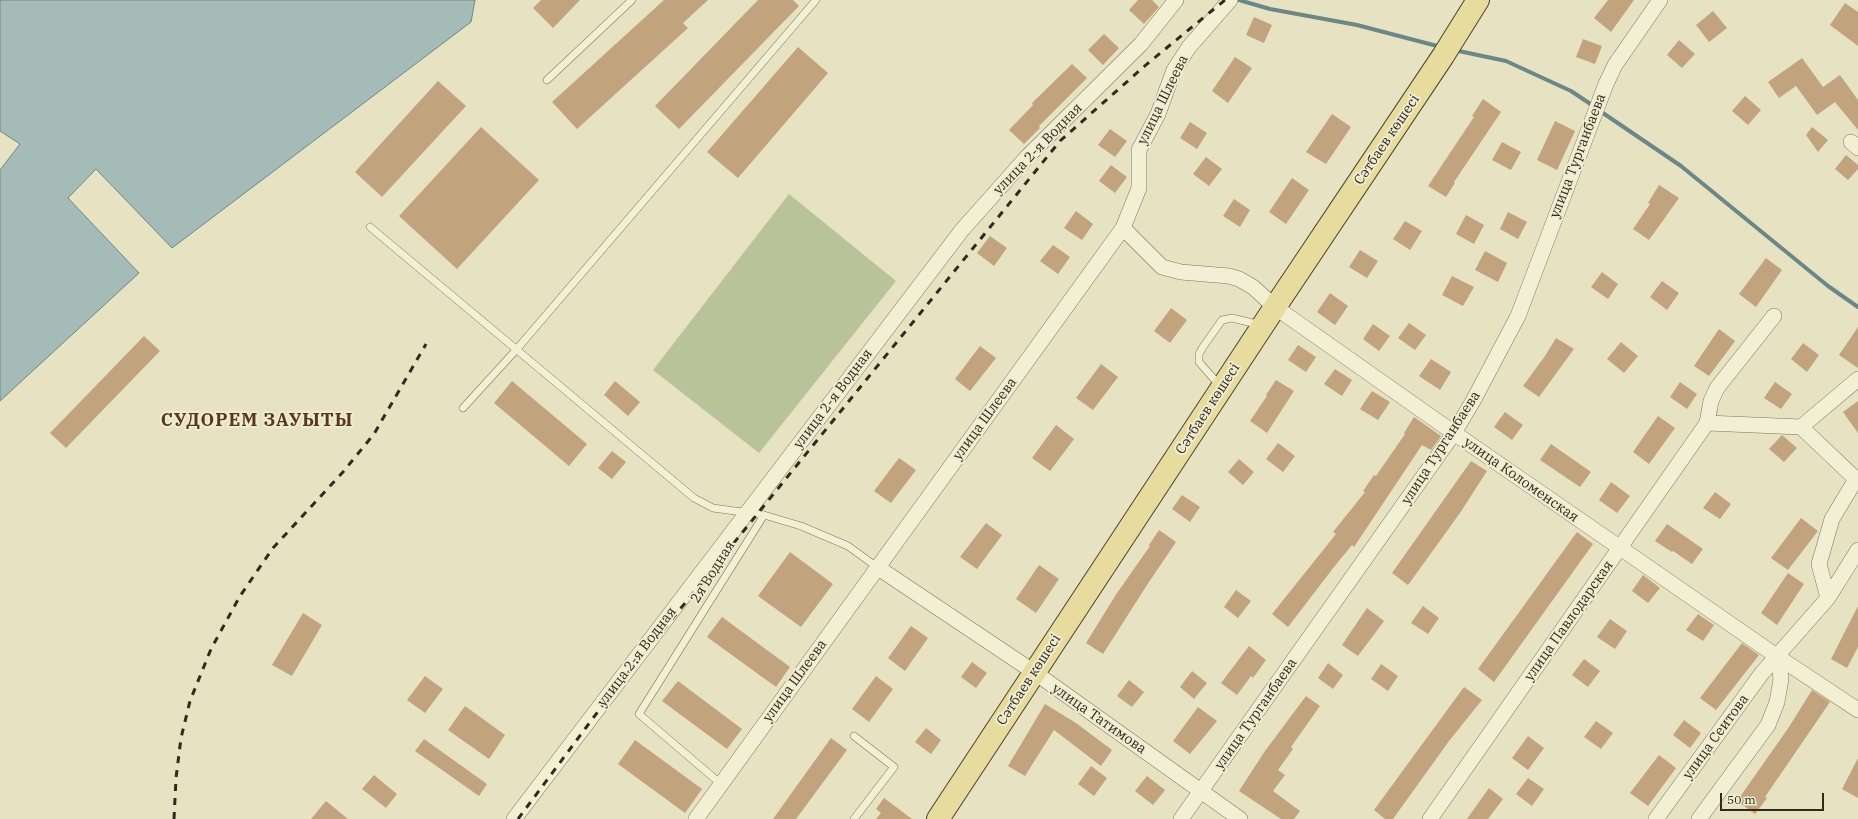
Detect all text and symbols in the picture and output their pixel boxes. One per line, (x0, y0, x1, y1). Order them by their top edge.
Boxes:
street label: улица Шлеева (1134, 52, 1192, 148)
street label: улица Турганбаева (1546, 91, 1610, 221)
street label: Сәтбаев көшесі (1351, 92, 1423, 188)
street label: улица 2-я Водная (990, 100, 1086, 198)
street label: улица 2-я Водная (790, 346, 876, 452)
street label: Сәтбаев көшесі (1172, 360, 1244, 458)
street label: улица Шлеева (949, 374, 1021, 464)
street label: улица Турганбаева (1398, 388, 1484, 508)
district label: СУДОРЕМ ЗАУЫТЫ (161, 410, 353, 432)
street label: улица Коломенская (1460, 434, 1582, 526)
street label: 2я Водная (687, 538, 739, 606)
street label: улица Павлодарская (1521, 557, 1617, 685)
street label: улица 2-я Водная (594, 604, 680, 710)
street label: Сәтбаев көшесі (993, 631, 1065, 729)
street label: улица Шлеева (759, 636, 831, 726)
street label: улица Турганбаева (1211, 655, 1301, 773)
street label: улица Татимова (1049, 680, 1149, 758)
street label: улица Сеитова (1679, 691, 1753, 783)
scale bar (1722, 785, 1826, 811)
text: 50 m (1727, 792, 1756, 807)

